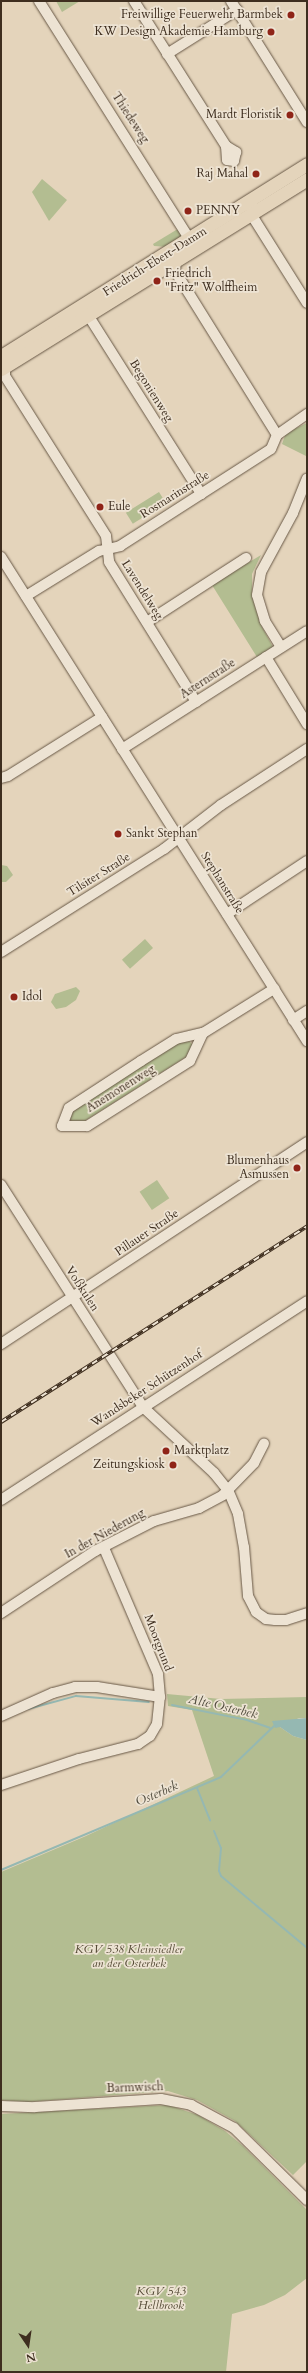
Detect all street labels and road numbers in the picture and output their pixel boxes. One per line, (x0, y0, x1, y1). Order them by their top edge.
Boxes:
street label: Thiedeweg (108, 90, 152, 146)
street label: Friedrich-Ebert-Damm (100, 224, 210, 300)
street label: Begonienweg (126, 357, 176, 425)
street label: Rosmarinstraße (138, 468, 212, 522)
street label: Lavendelweg (118, 558, 166, 622)
street label: Asternstraße (178, 656, 238, 702)
street label: Stephanstraße (197, 849, 247, 917)
street label: Tilsiter Straße (65, 850, 133, 900)
street label: Anemonenweg (84, 1062, 158, 1116)
street label: Pillauer Straße (113, 1207, 181, 1259)
street label: Voßkulen (62, 1264, 102, 1314)
street label: Wandsbeker Schützenhof (89, 1348, 205, 1430)
street label: In der Niederung (63, 1506, 147, 1562)
street label: Moorgrund (141, 1613, 175, 1673)
street label: Barmwisch (106, 2080, 164, 2096)

